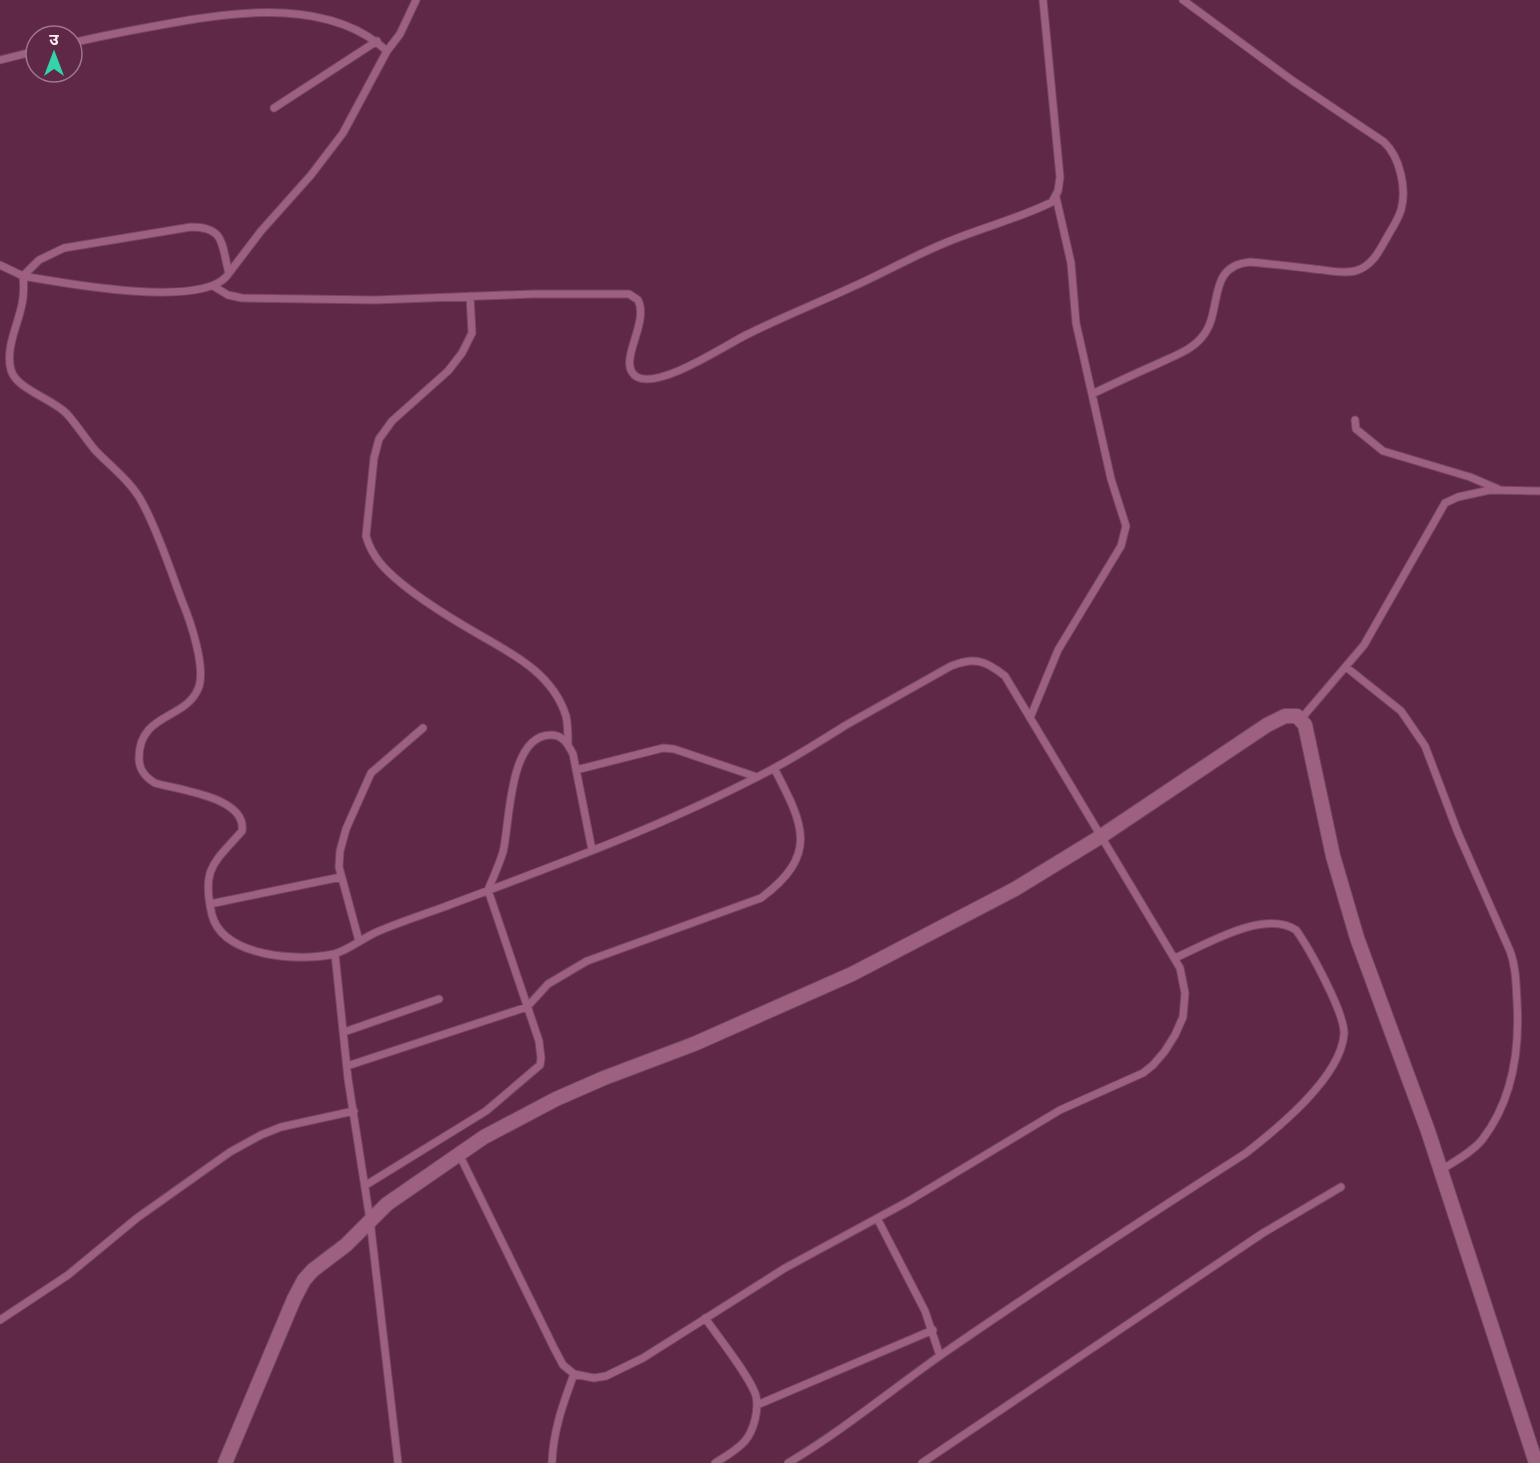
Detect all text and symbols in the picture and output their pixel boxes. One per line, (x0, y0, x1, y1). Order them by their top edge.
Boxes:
north arrow (24, 24, 84, 84)
text: उ (49, 30, 59, 49)

